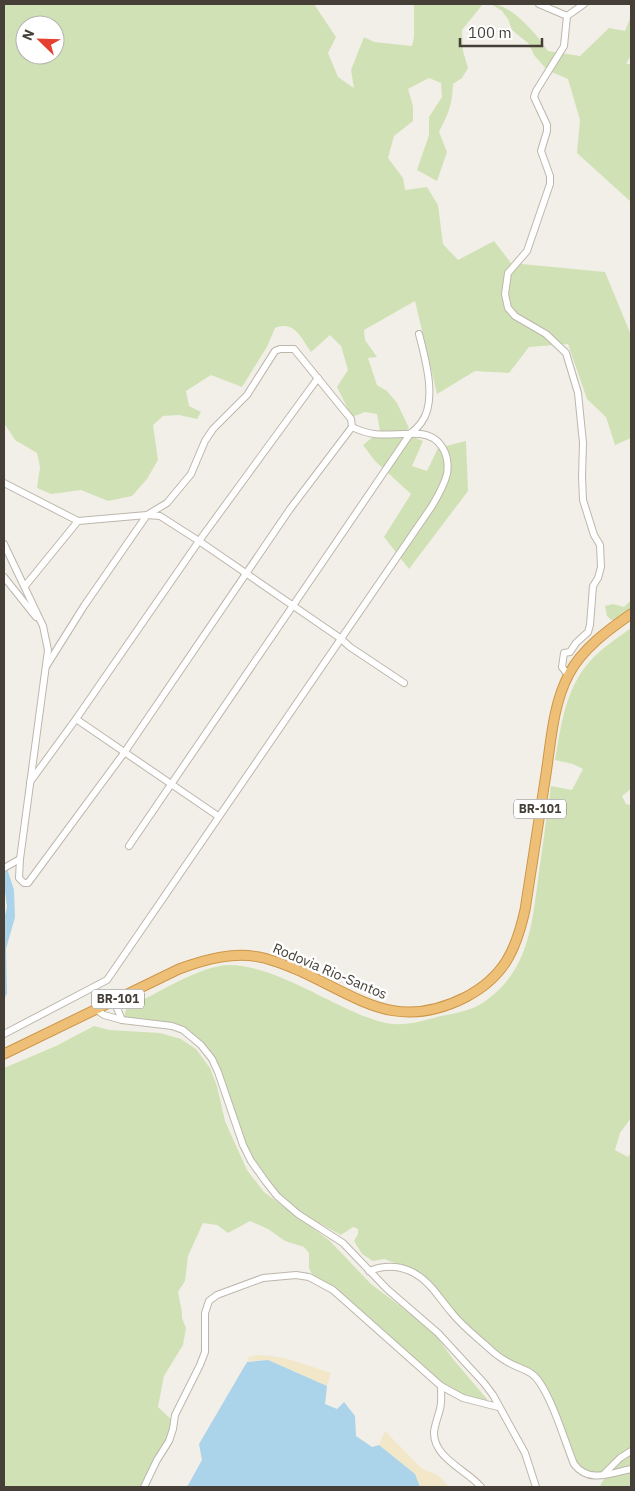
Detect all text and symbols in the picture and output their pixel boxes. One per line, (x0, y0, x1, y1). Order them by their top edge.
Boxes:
north arrow (15, 15, 65, 65)
scale bar (460, 15, 542, 47)
text: 100 m (468, 23, 512, 42)
text: N (18, 27, 38, 43)
road number: BR-101 (514, 800, 566, 819)
street label: Rodovia Rio-Santos (270, 939, 390, 1003)
road number: BR-101 (92, 990, 144, 1009)

